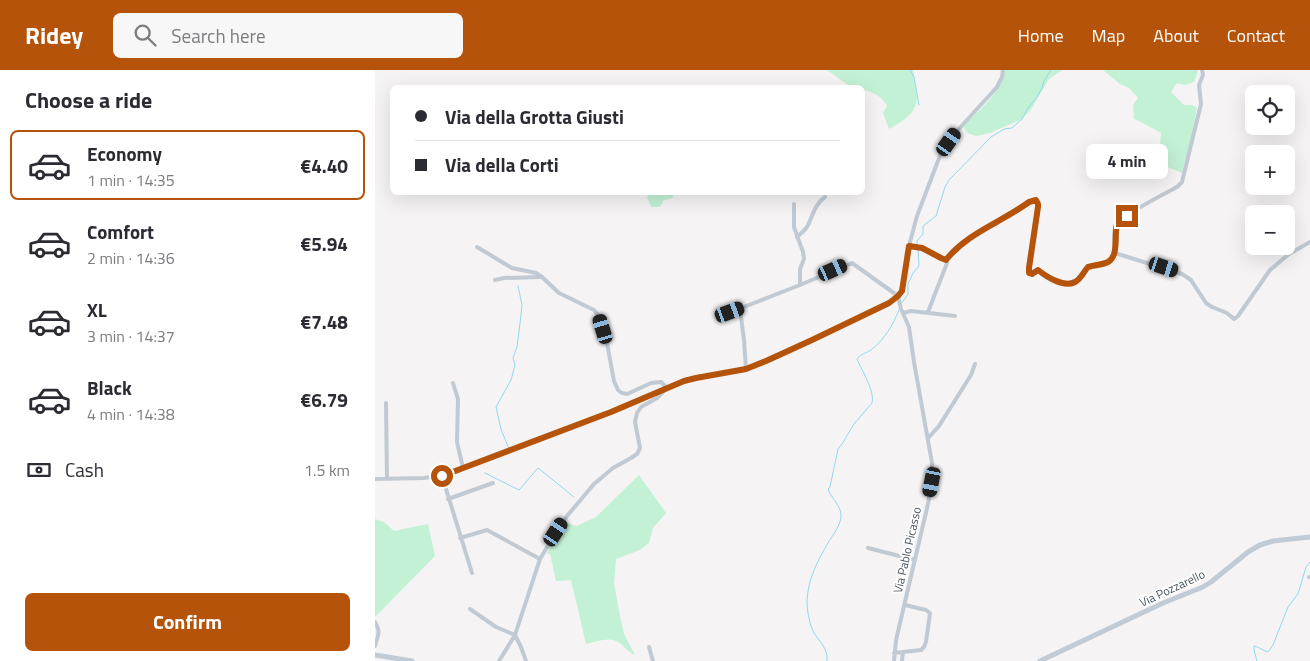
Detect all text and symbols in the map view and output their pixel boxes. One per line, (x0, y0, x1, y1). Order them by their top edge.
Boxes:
search box (113, 13, 463, 58)
text: Ridey (25, 17, 83, 53)
icon: search (131, 21, 159, 49)
text: Search here (171, 21, 266, 50)
text: Home (1018, 22, 1064, 49)
text: Map (1092, 22, 1125, 49)
text: About (1153, 22, 1199, 49)
text: Contact (1227, 22, 1285, 49)
text: Choose a ride (25, 83, 152, 117)
map controls (1245, 85, 1295, 255)
button: locate (1245, 85, 1295, 135)
text: Via della Grotta Giusti (445, 102, 624, 131)
car (934, 125, 963, 159)
text: Economy (87, 139, 162, 168)
icon: car (27, 143, 72, 188)
callout: 4 min (1086, 144, 1168, 178)
button: + (1245, 145, 1295, 195)
text: 4 min (1108, 149, 1146, 173)
text: Via della Corti (445, 150, 559, 179)
text: €4.40 (301, 151, 348, 180)
text: 1 min · 14:35 (87, 168, 175, 192)
route end (1116, 205, 1138, 227)
button: − (1245, 205, 1295, 255)
text: Comfort (87, 217, 154, 246)
icon: car (27, 221, 72, 266)
text: €5.94 (301, 229, 348, 258)
text: 2 min · 14:36 (87, 246, 175, 270)
car (1147, 255, 1180, 279)
car (816, 257, 849, 283)
text: XL (87, 295, 107, 324)
icon: car (27, 299, 72, 344)
car (713, 300, 746, 324)
text: €7.48 (301, 307, 348, 336)
car (591, 312, 614, 346)
text: 3 min · 14:37 (87, 324, 175, 348)
text: Black (87, 373, 132, 402)
icon: car (27, 377, 72, 422)
text: €6.79 (301, 385, 348, 414)
text: 4 min · 14:38 (87, 402, 175, 426)
text: Cash (65, 455, 104, 484)
icon: cash (25, 456, 53, 484)
text: 1.5 km (304, 458, 350, 482)
route start (431, 465, 453, 487)
car (921, 466, 942, 498)
street label: Via Pablo Picasso (888, 505, 926, 595)
car (541, 515, 570, 549)
street label: Via Pozzarello (1136, 564, 1208, 612)
button: Confirm (25, 593, 350, 651)

